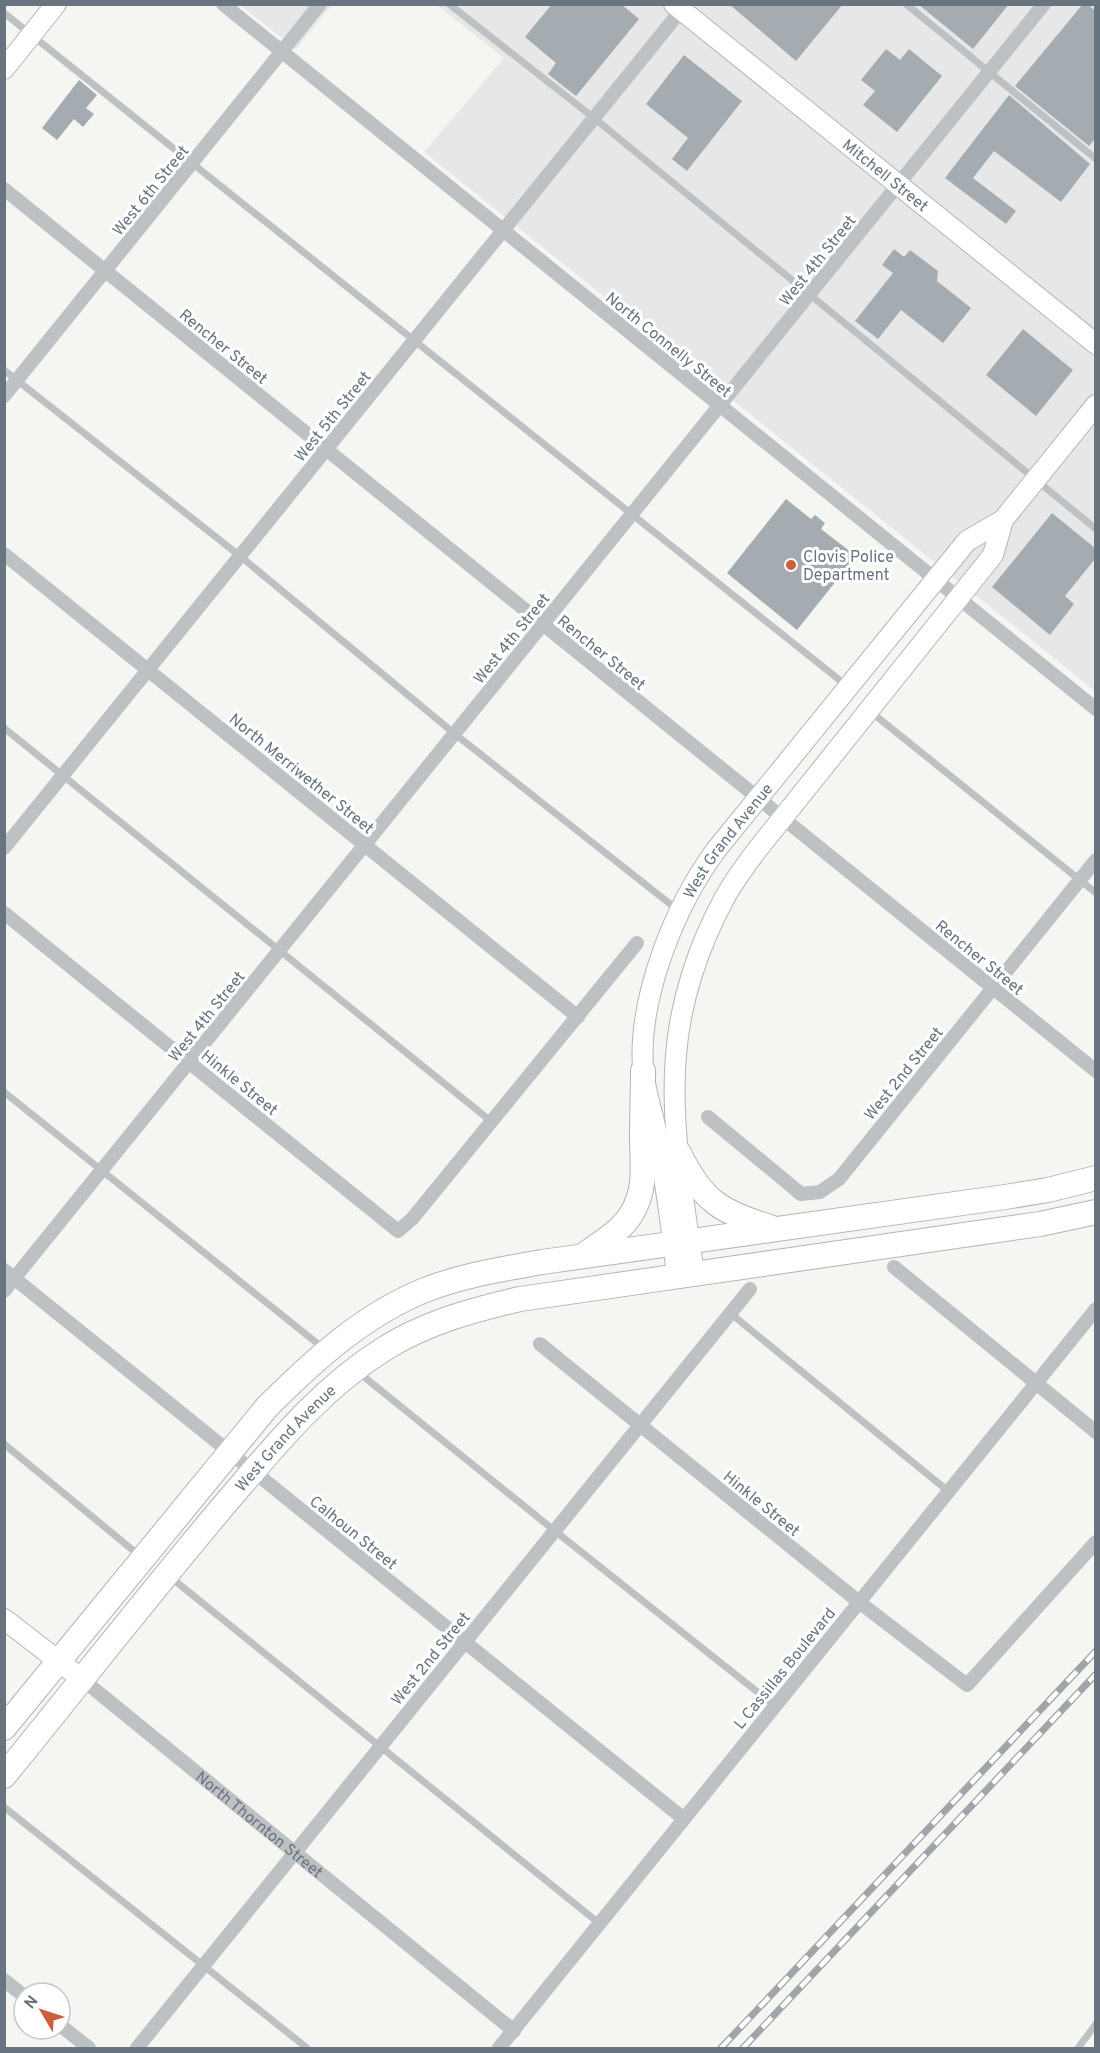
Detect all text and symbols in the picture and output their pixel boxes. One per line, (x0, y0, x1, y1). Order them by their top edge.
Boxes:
street label: Mitchell Street (837, 135, 932, 217)
street label: West 6th Street (109, 142, 194, 241)
street label: West 4th Street (776, 212, 861, 311)
street label: North Connelly Street (601, 289, 735, 402)
street label: Rencher Street (174, 306, 271, 389)
street label: West 5th Street (291, 368, 376, 467)
place label: Clovis Police Department (803, 548, 894, 586)
marker: Clovis Police Department (784, 558, 798, 572)
street label: West 4th Street (470, 590, 555, 689)
street label: Rencher Street (552, 612, 649, 695)
street label: North Merriwether Street (224, 710, 377, 839)
street label: West Grand Avenue (680, 780, 778, 903)
street label: Rencher Street (930, 917, 1027, 1000)
street label: West 4th Street (165, 968, 250, 1067)
street label: West 2nd Street (861, 1023, 948, 1125)
street label: Hinkle Street (196, 1046, 281, 1121)
street label: West Grand Avenue (232, 1381, 341, 1497)
street label: Hinkle Street (718, 1467, 803, 1542)
street label: Calhoun Street (305, 1492, 401, 1575)
street label: L Cassillas Boulevard (730, 1604, 841, 1734)
street label: West 2nd Street (388, 1608, 475, 1710)
street label: North Thornton Street (191, 1768, 326, 1883)
north arrow (12, 1981, 72, 2041)
text: N (21, 1992, 43, 2014)

